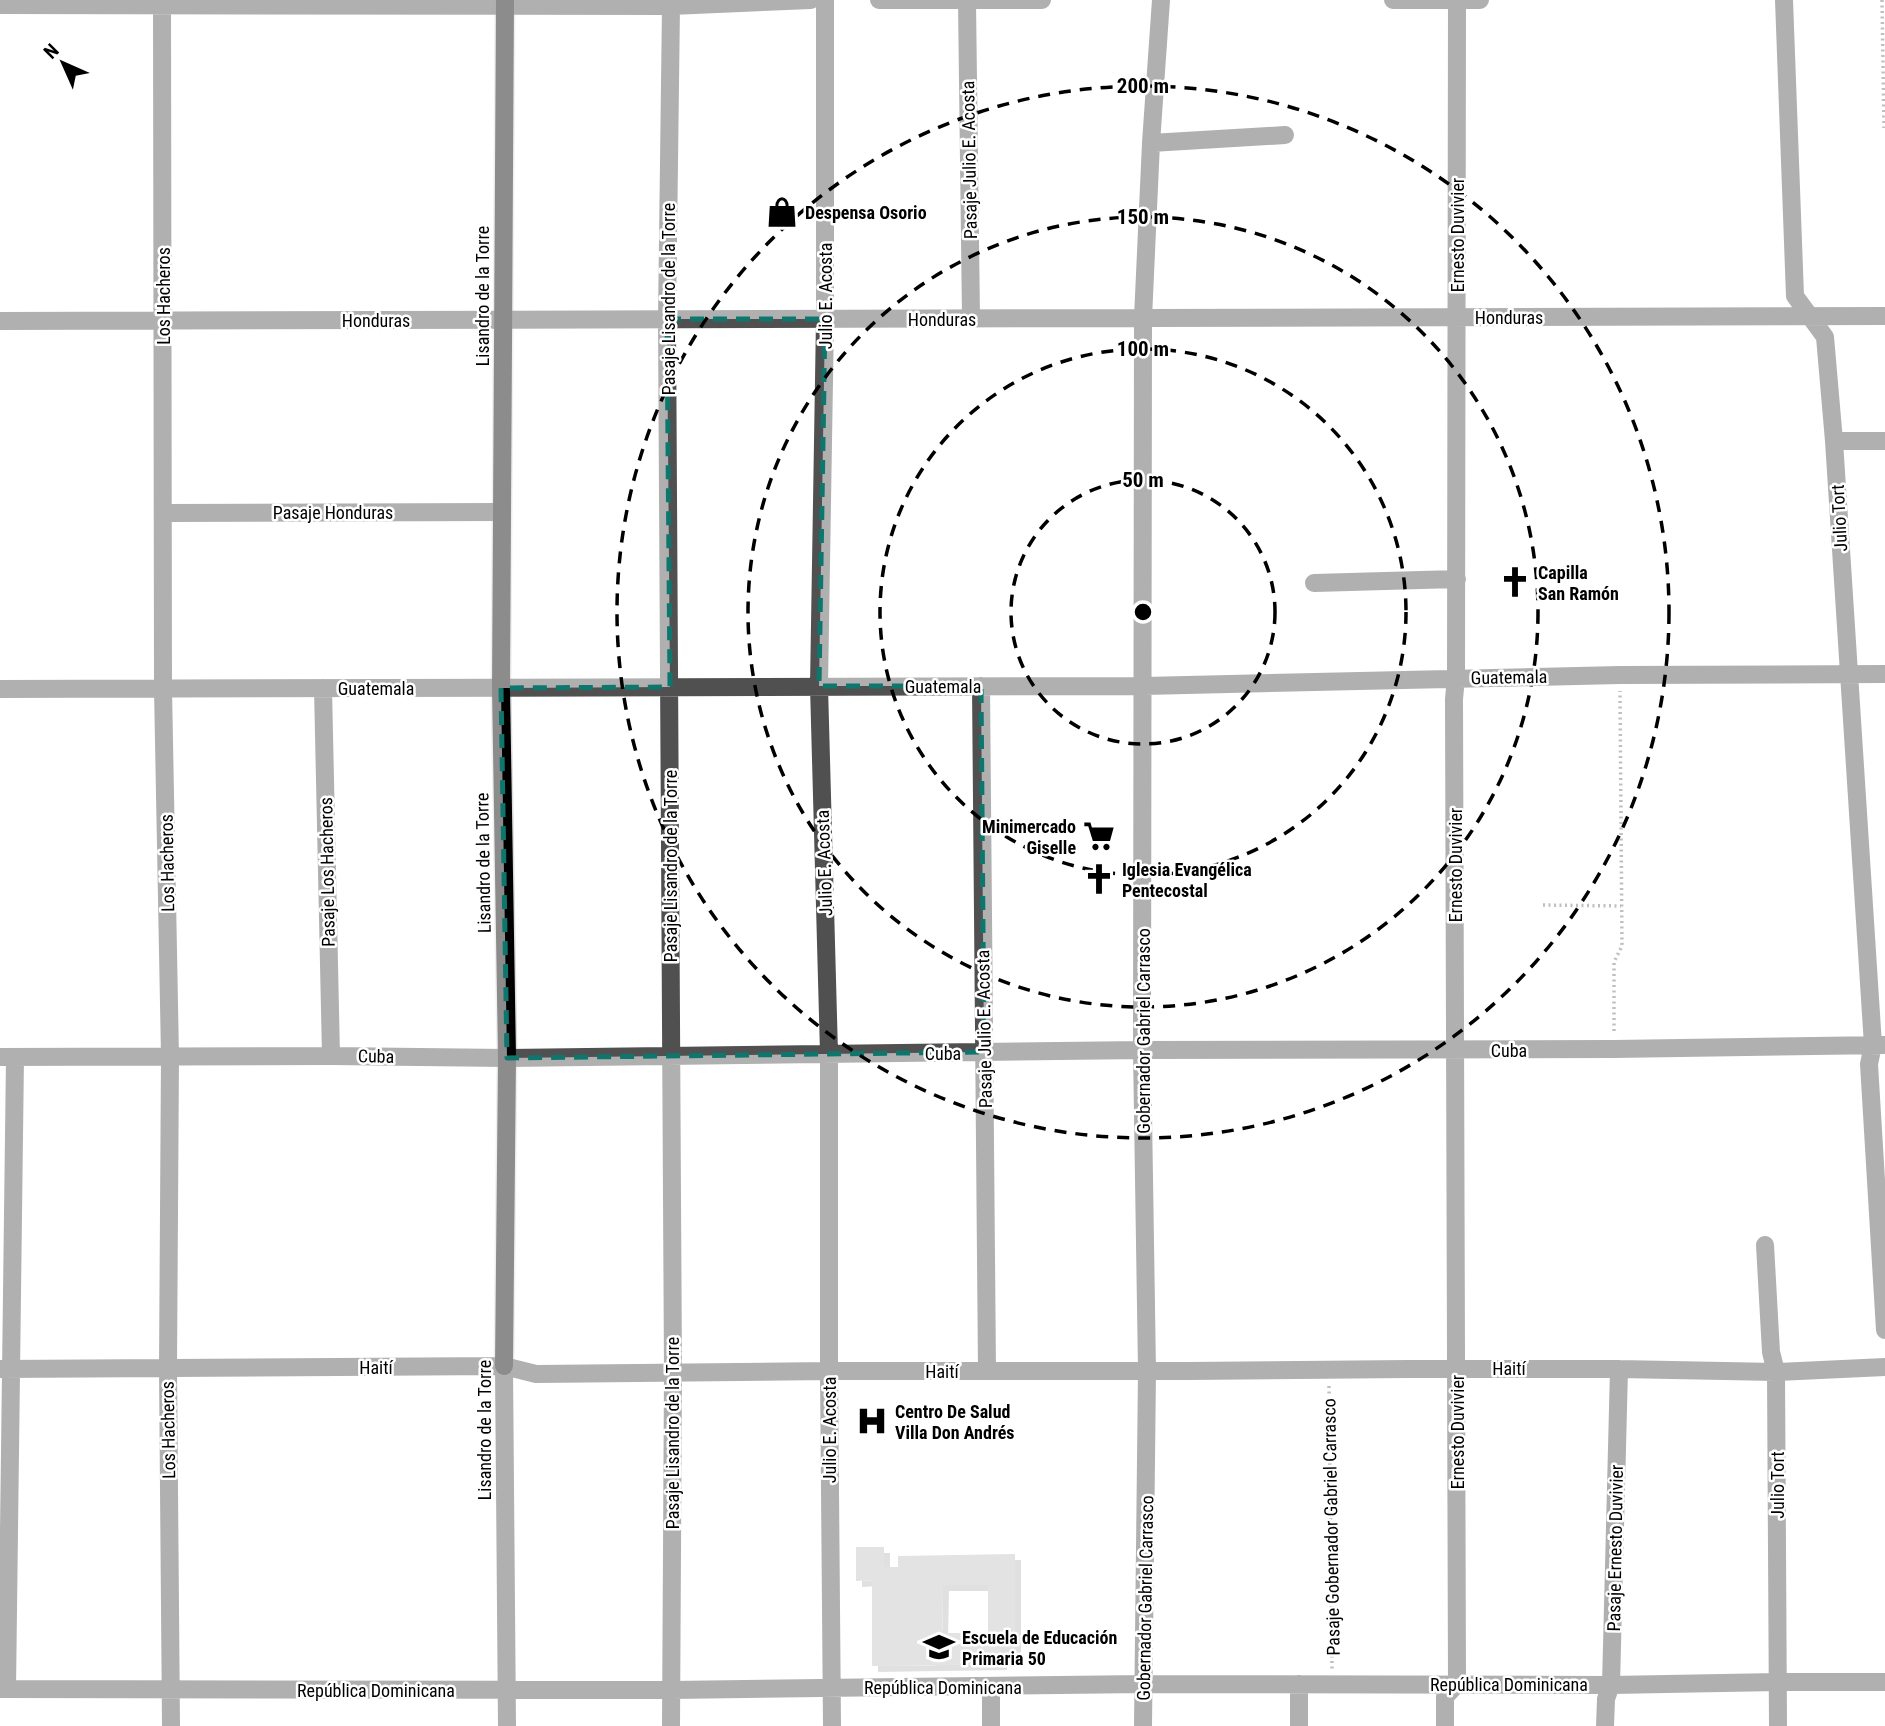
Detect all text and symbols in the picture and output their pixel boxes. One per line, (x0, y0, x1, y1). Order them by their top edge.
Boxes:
north arrow (28, 28, 98, 98)
text: N (39, 39, 64, 64)
text: 200 m (1117, 74, 1169, 98)
street label: Pasaje Julio E. Acosta (957, 81, 981, 239)
street label: Ernesto Duvivier (1447, 177, 1468, 292)
shop icon: Despensa Osorio (765, 195, 799, 229)
place label: Despensa Osorio (805, 202, 927, 223)
street label: Pasaje Lisandro de la Torre (658, 203, 679, 395)
text: 150 m (1117, 205, 1169, 229)
street label: Lisandro de la Torre (472, 226, 493, 366)
street label: Julio E. Acosta (815, 243, 836, 349)
street label: Los Hacheros (153, 247, 174, 345)
street label: Honduras (1475, 307, 1543, 328)
street label: Honduras (908, 309, 976, 330)
street label: Honduras (342, 310, 410, 331)
text: 100 m (1117, 337, 1169, 361)
text: 50 m (1122, 468, 1164, 492)
street label: Julio Tort (1827, 484, 1851, 552)
street label: Pasaje Honduras (273, 502, 393, 523)
place label: Capilla San Ramón (1538, 562, 1619, 604)
church icon: Capilla San Ramón (1498, 565, 1532, 599)
centre of rings (1131, 600, 1155, 624)
street label: Guatemala (1470, 666, 1548, 688)
street label: Guatemala (905, 676, 981, 697)
street label: Guatemala (338, 678, 414, 699)
street label: Pasaje Lisandro de la Torre (660, 770, 681, 962)
street label: Lisandro de la Torre (471, 793, 495, 933)
street label: Pasaje Los Hacheros (315, 797, 339, 947)
street label: Ernesto Duvivier (1445, 807, 1466, 922)
street label: Julio E. Acosta (812, 809, 836, 917)
street label: Los Hacheros (156, 814, 178, 912)
place label: Minimercado Giselle (982, 816, 1076, 858)
supermarket icon: Minimercado Giselle (1082, 819, 1116, 853)
place label: Iglesia Evangélica Pentecostal (1122, 859, 1252, 901)
church icon: Iglesia Evangélica Pentecostal (1082, 862, 1116, 896)
street label: Gobernador Gabriel Carrasco (1133, 928, 1154, 1134)
street label: Pasaje Julio E. Acosta (972, 950, 996, 1108)
street label: Cuba (1491, 1040, 1527, 1061)
street label: Cuba (925, 1043, 961, 1064)
street label: Cuba (358, 1045, 394, 1067)
street label: Pasaje Lisandro de la Torre (662, 1337, 683, 1529)
street label: Haití (359, 1357, 393, 1378)
street label: Haití (1492, 1358, 1526, 1379)
street label: Lisandro de la Torre (474, 1360, 495, 1500)
street label: Haití (925, 1361, 959, 1382)
street label: Ernesto Duvivier (1447, 1374, 1468, 1489)
street label: Julio E. Acosta (819, 1377, 840, 1483)
street label: Los Hacheros (157, 1381, 179, 1479)
street label: Pasaje Gobernador Gabriel Carrasco (1318, 1398, 1344, 1656)
place label: Centro De Salud Villa Don Andrés (895, 1401, 1014, 1443)
hospital icon: Centro De Salud Villa Don Andrés (855, 1404, 889, 1438)
street label: Julio Tort (1767, 1451, 1788, 1519)
street label: Pasaje Ernesto Duvivier (1603, 1464, 1627, 1631)
street label: Gobernador Gabriel Carrasco (1133, 1495, 1157, 1701)
place label: Escuela de Educación Primaria 50 (962, 1627, 1117, 1669)
school or university icon: Escuela de Educación Primaria 50 (922, 1630, 956, 1664)
street label: República Dominicana (1430, 1674, 1588, 1695)
street label: República Dominicana (864, 1677, 1022, 1698)
street label: República Dominicana (297, 1680, 455, 1701)

